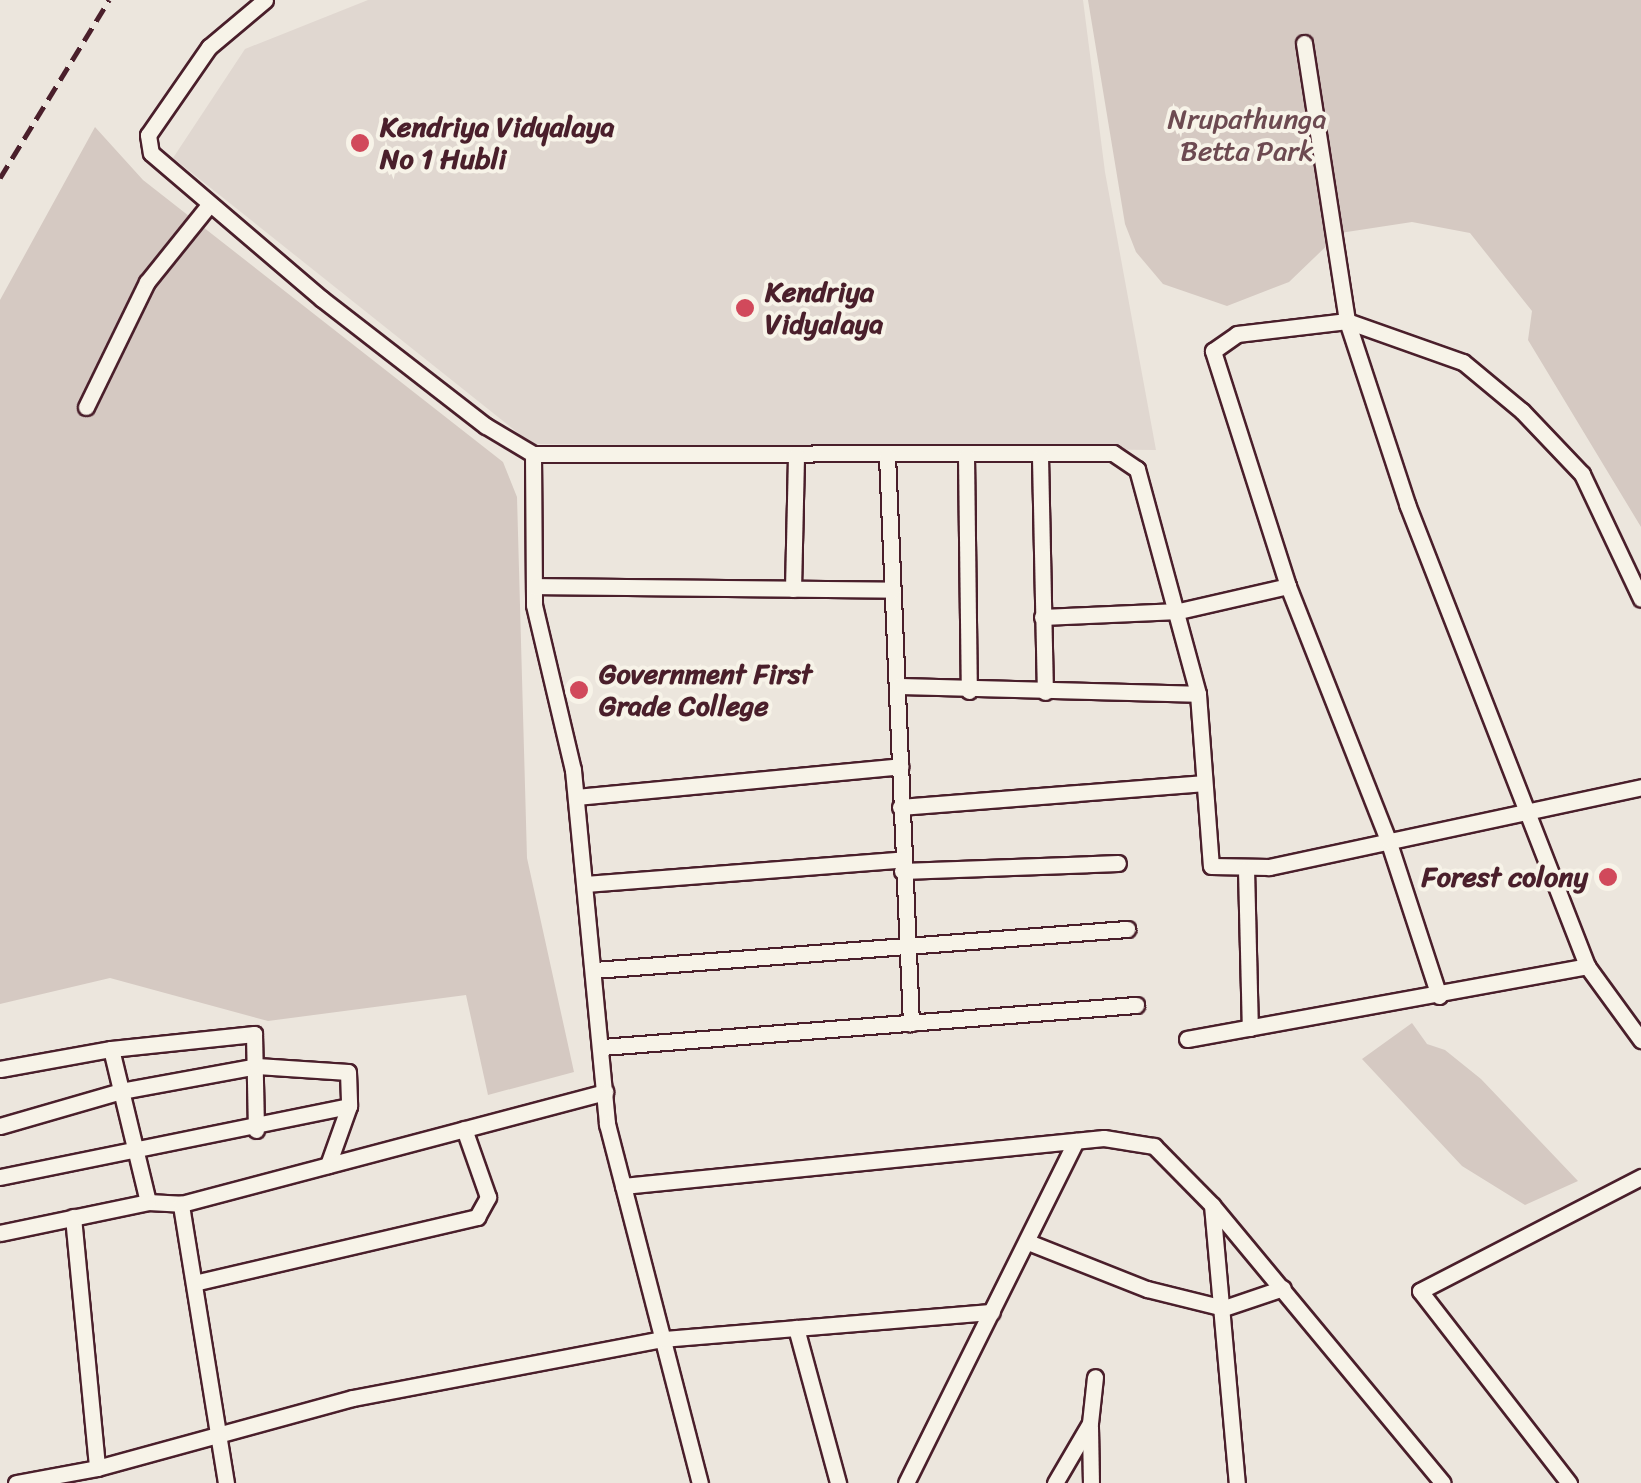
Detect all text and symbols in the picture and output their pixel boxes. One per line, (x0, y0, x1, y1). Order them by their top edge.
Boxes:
park label: Nrupathunga Betta Park (1168, 102, 1326, 168)
place label: Kendriya Vidyalaya No 1 Hubli (380, 110, 615, 176)
marker: Kendriya Vidyalaya No 1 Hubli (349, 132, 371, 154)
place label: Kendriya Vidyalaya (765, 275, 883, 341)
marker: Kendriya Vidyalaya (734, 297, 756, 319)
place label: Government First Grade College (599, 657, 812, 723)
marker: Government First Grade College (568, 679, 590, 701)
place label: Forest colony (1421, 860, 1588, 894)
marker: Forest colony (1597, 866, 1619, 888)

